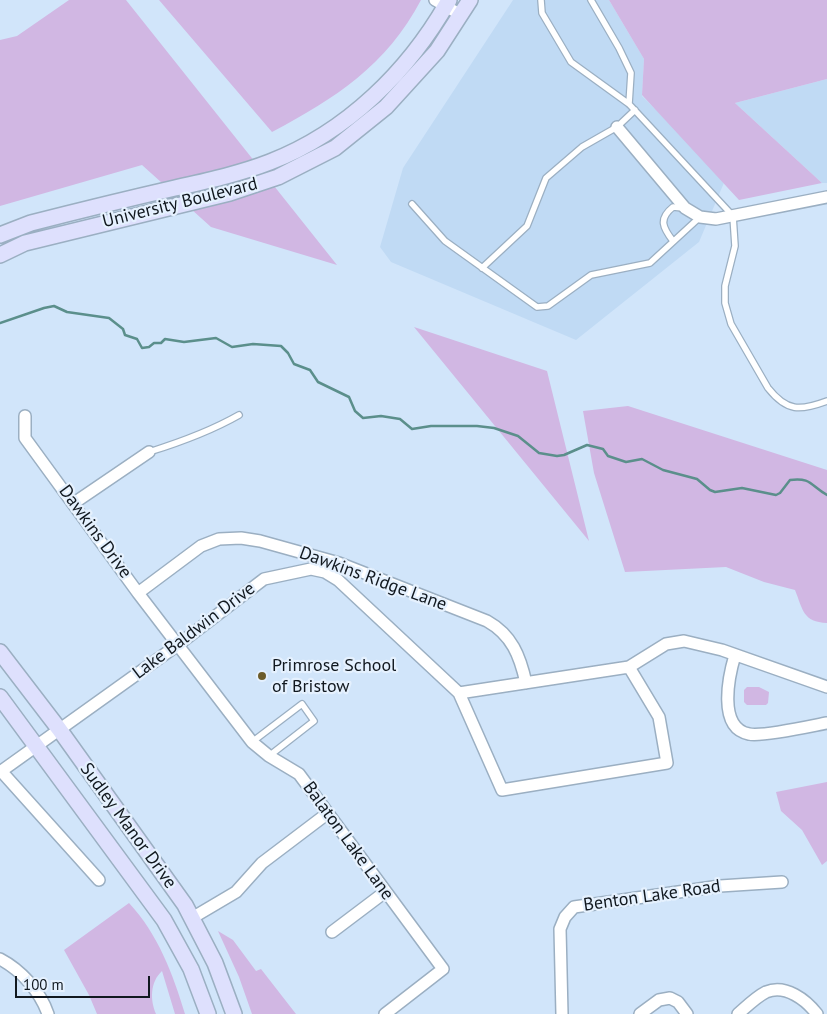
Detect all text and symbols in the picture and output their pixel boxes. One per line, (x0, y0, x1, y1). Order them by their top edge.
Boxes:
street label: University Boulevard (100, 173, 260, 233)
street label: Dawkins Drive (54, 481, 136, 583)
street label: Dawkins Ridge Lane (296, 542, 450, 616)
street label: Lake Baldwin Drive (129, 578, 259, 684)
place label: Primrose School of Bristow (272, 655, 396, 698)
marker: Primrose School of Bristow (256, 670, 268, 682)
street label: Sudley Manor Drive (75, 759, 181, 893)
street label: Balaton Lake Lane (298, 778, 398, 904)
street label: Benton Lake Road (582, 876, 722, 916)
scale bar (18, 966, 152, 998)
text: 100 m (23, 975, 64, 994)

